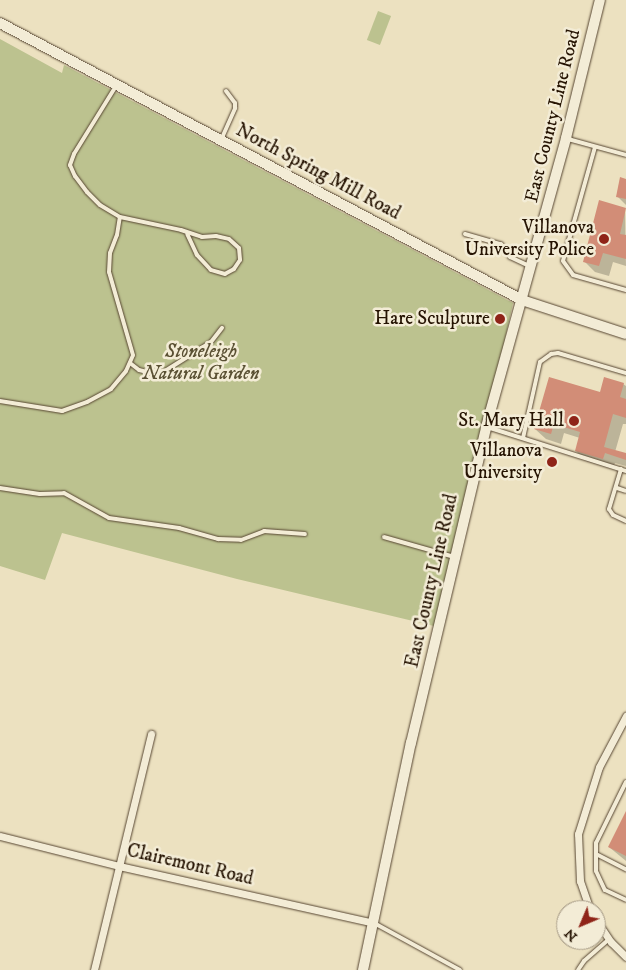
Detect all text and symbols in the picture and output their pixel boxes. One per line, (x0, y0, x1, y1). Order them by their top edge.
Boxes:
street label: East County Line Road (520, 27, 586, 205)
street label: North Spring Mill Road (232, 119, 404, 225)
place label: Villanova University Police (465, 217, 594, 261)
marker: Villanova University Police (598, 233, 610, 245)
place label: Hare Sculpture (374, 308, 490, 330)
marker: Hare Sculpture (494, 313, 506, 325)
park label: Stoneleigh Natural Garden (143, 341, 259, 385)
place label: St. Mary Hall (458, 410, 564, 432)
marker: St. Mary Hall (568, 415, 580, 427)
place label: Villanova University (463, 440, 542, 484)
marker: Villanova University (546, 456, 558, 468)
street label: East County Line Road (401, 492, 463, 670)
street label: Clairemont Road (125, 839, 255, 891)
north arrow (556, 900, 606, 950)
text: N (561, 924, 582, 945)

